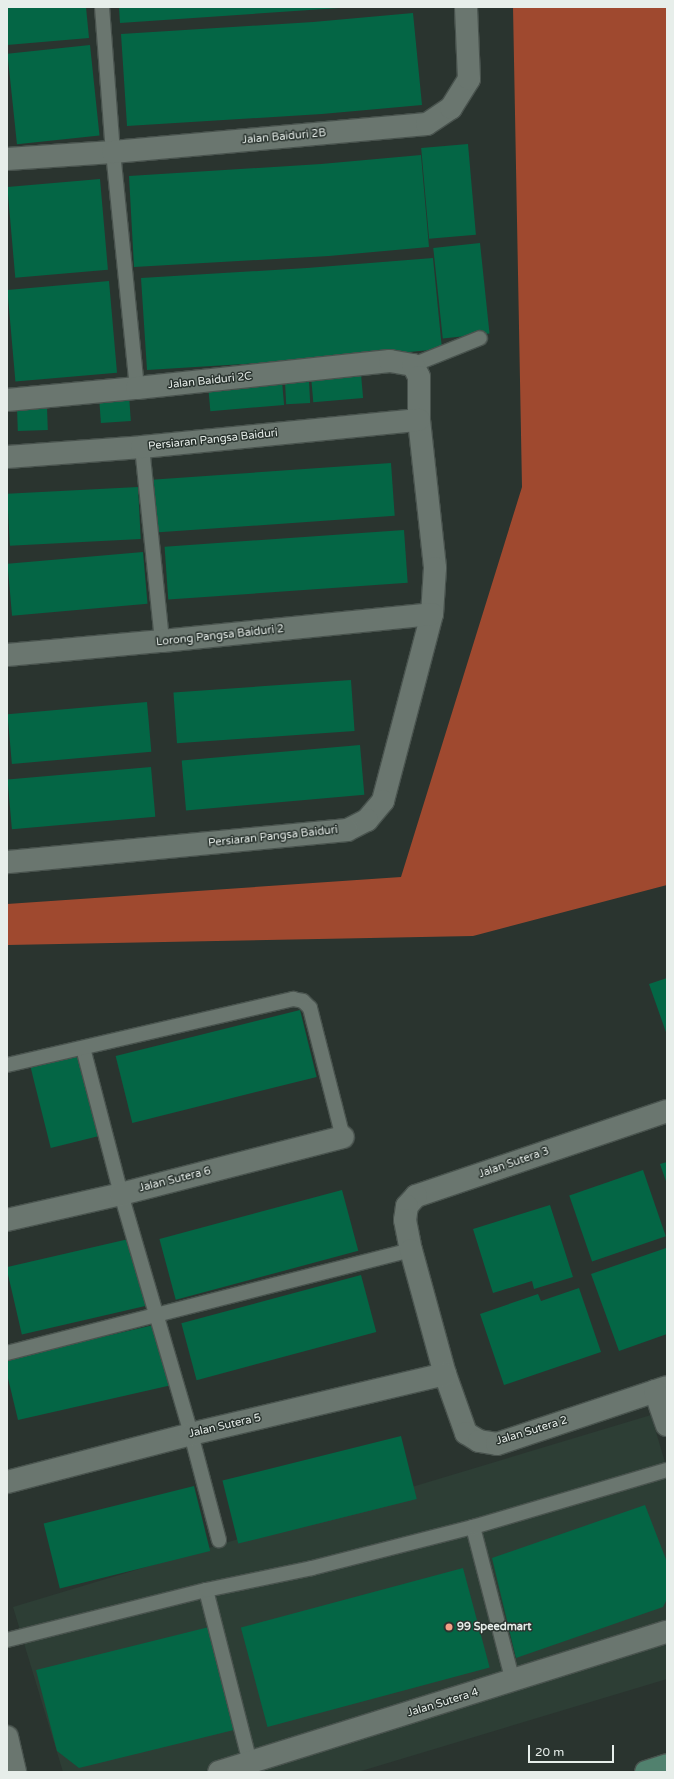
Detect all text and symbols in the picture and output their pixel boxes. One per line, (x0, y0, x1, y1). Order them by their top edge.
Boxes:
street label: Jalan Baiduri 2B (241, 127, 327, 147)
street label: Jalan Baiduri 2C (167, 370, 253, 392)
street label: Persiaran Pangsa Baiduri (148, 427, 278, 453)
street label: Lorong Pangsa Baiduri 2 (155, 623, 285, 649)
street label: Persiaran Pangsa Baiduri (208, 824, 338, 850)
street label: Jalan Sutera 3 (477, 1145, 551, 1181)
street label: Jalan Sutera 6 (138, 1165, 212, 1195)
street label: Jalan Sutera 5 (188, 1411, 262, 1441)
street label: Jalan Sutera 2 (495, 1414, 569, 1448)
place label: 99 Speedmart (457, 1620, 531, 1634)
marker: 99 Speedmart (444, 1622, 454, 1632)
street label: Jalan Sutera 4 (406, 1686, 480, 1720)
scale bar (530, 1737, 616, 1763)
text: 20 m (535, 1745, 564, 1759)

